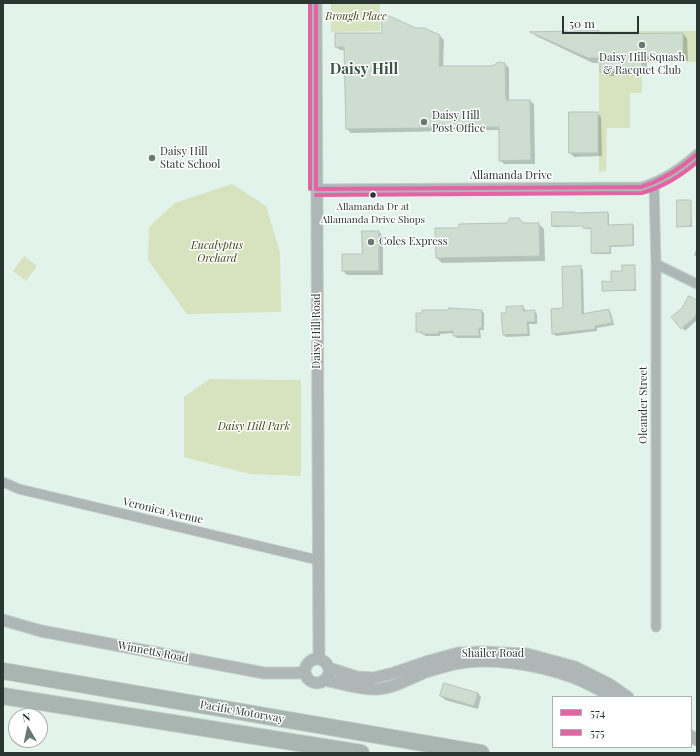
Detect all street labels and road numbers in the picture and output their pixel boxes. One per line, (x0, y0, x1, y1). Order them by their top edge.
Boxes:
street label: Allamanda Drive (470, 169, 552, 183)
street label: Daisy Hill Road (310, 293, 324, 369)
street label: Oleander Street (637, 366, 651, 444)
street label: Veronica Avenue (121, 495, 205, 527)
street label: Winnetts Road (117, 639, 189, 665)
street label: Shailer Road (462, 647, 524, 661)
street label: Pacific Motorway (199, 698, 285, 726)

